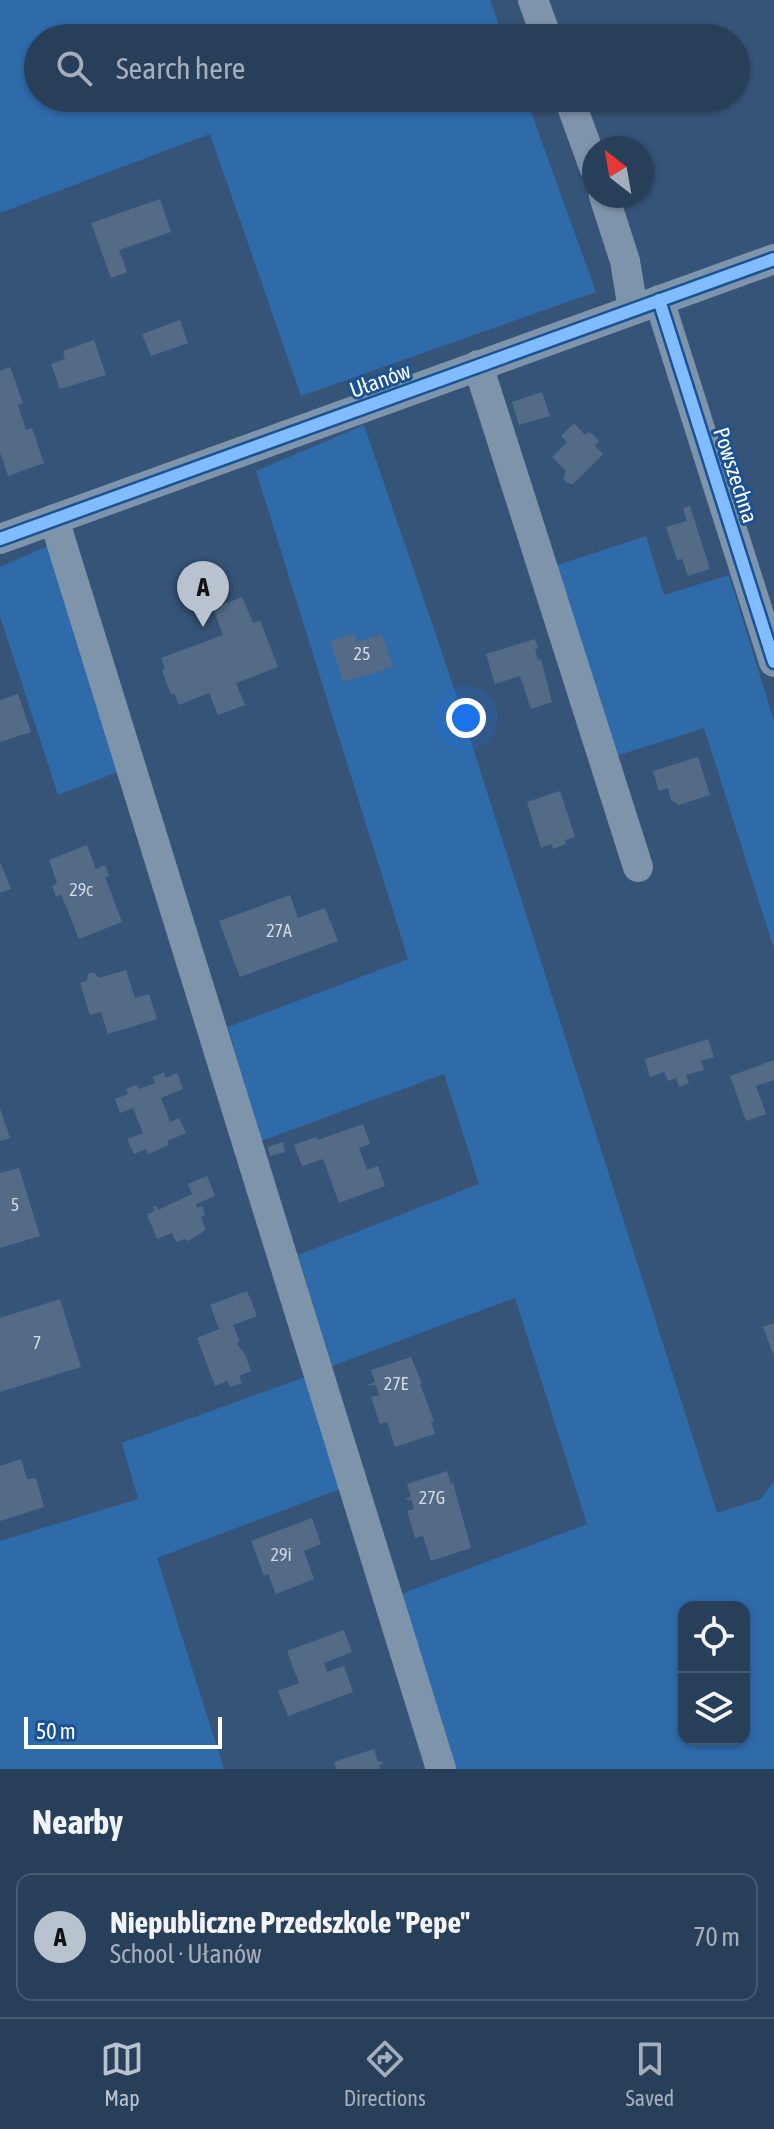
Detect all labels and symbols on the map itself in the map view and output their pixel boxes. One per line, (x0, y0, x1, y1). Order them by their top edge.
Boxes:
north arrow (582, 136, 654, 208)
street label: Ułanów (346, 357, 414, 403)
street label: Powszechna (708, 424, 764, 526)
pin: A (177, 561, 229, 627)
house number: 25 (354, 643, 370, 664)
your location (446, 698, 486, 738)
house number: 29c (69, 879, 93, 900)
house number: 27A (266, 920, 292, 941)
house number: 5 (11, 1194, 19, 1215)
house number: 7 (33, 1332, 41, 1353)
house number: 27E (384, 1373, 409, 1394)
house number: 27G (419, 1487, 445, 1508)
house number: 29i (270, 1544, 292, 1565)
scale bar (24, 1713, 222, 1749)

